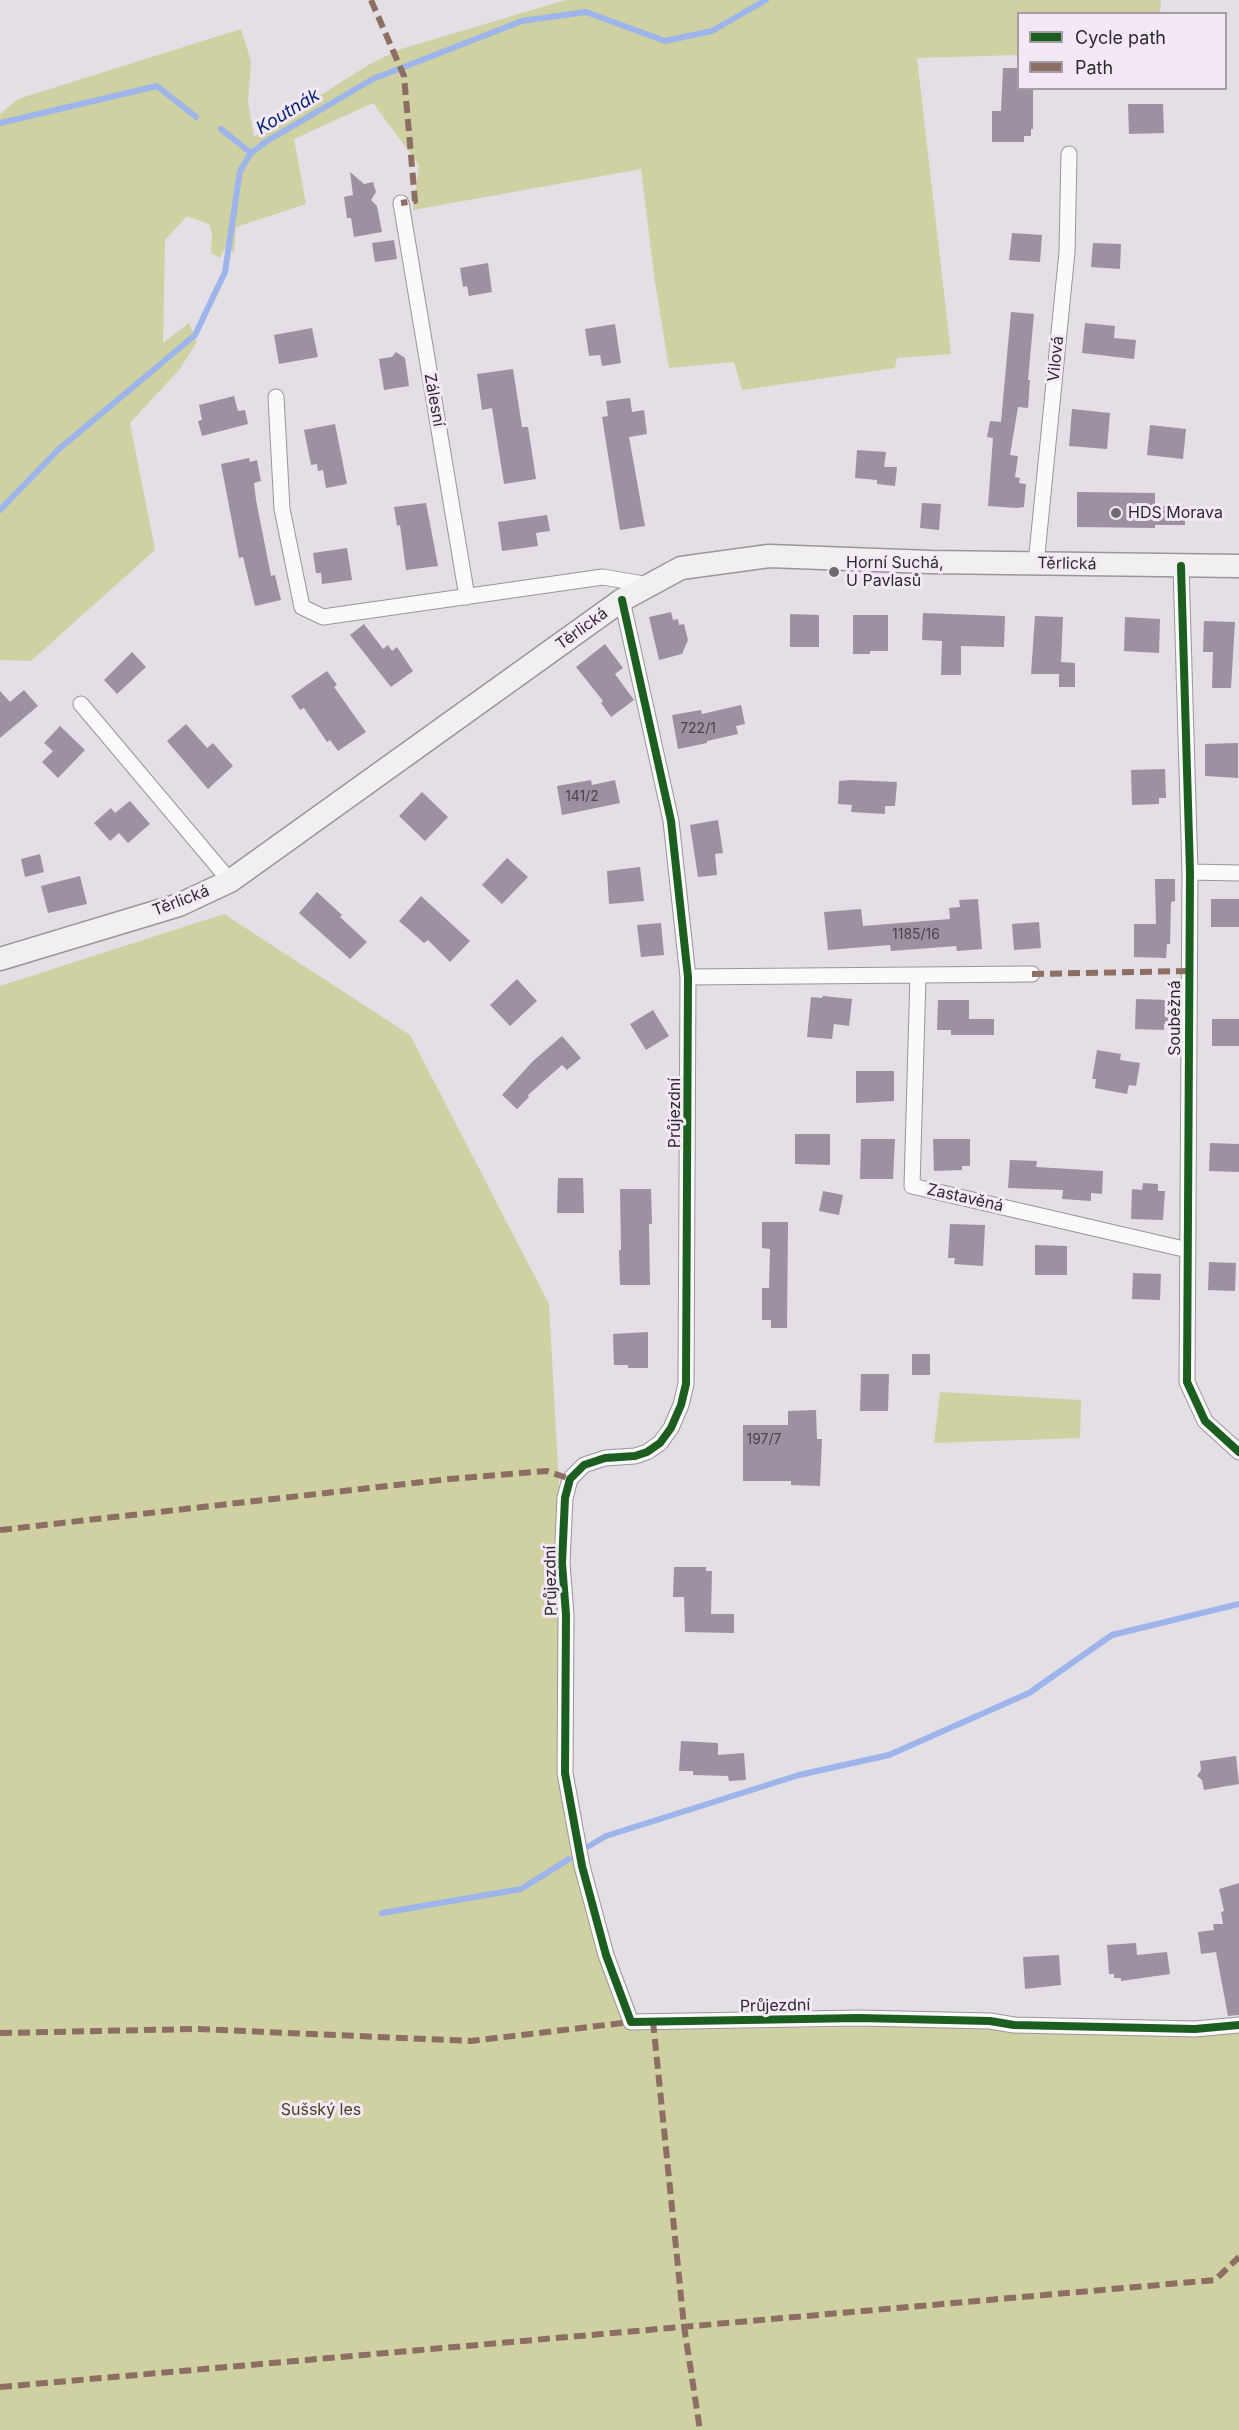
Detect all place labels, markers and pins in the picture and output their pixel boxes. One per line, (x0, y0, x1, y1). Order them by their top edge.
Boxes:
place label: HDS Morava (1128, 503, 1223, 523)
marker: HDS Morava (1109, 506, 1123, 520)
place label: Horní Suchá, U Pavlasů (846, 553, 944, 591)
marker: Horní Suchá, U Pavlasů (827, 565, 841, 579)

